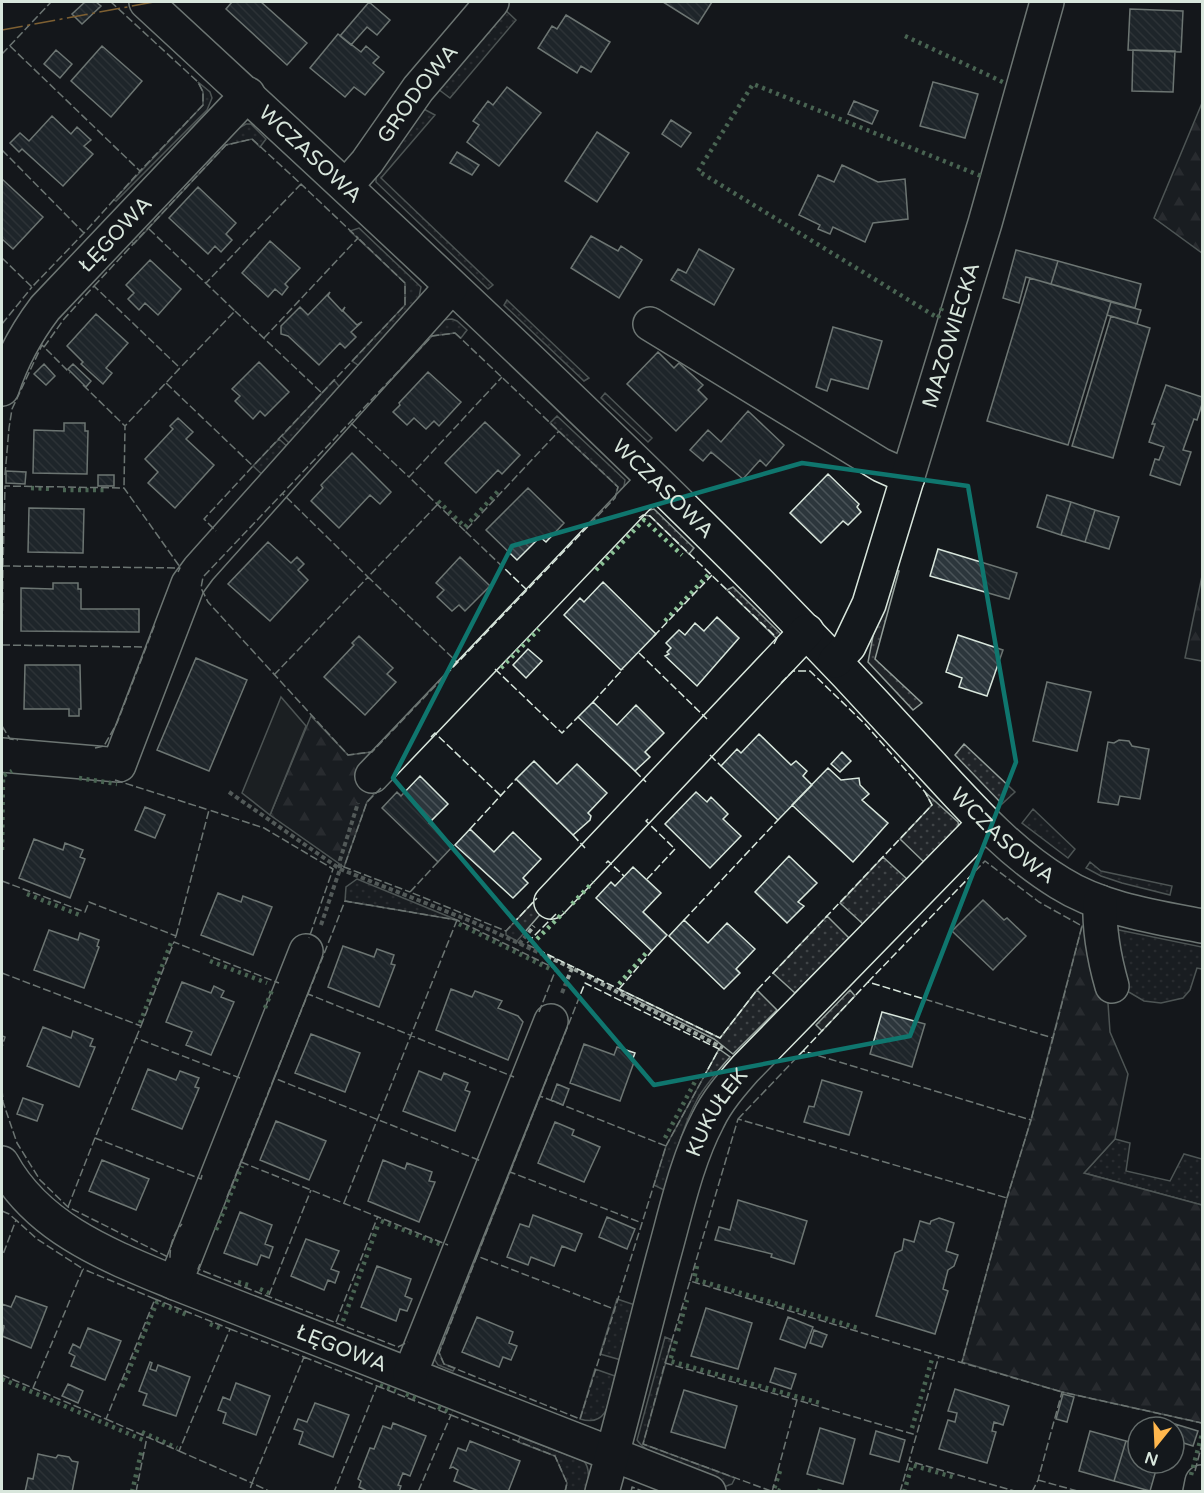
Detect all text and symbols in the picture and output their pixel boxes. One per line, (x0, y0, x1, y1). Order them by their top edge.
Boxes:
street label: GRODOWA (372, 39, 463, 148)
street label: WCZASOWA (254, 100, 367, 208)
street label: ŁĘGOWA (73, 191, 157, 277)
street label: MAZOWIECKA (917, 259, 985, 411)
street label: WCZASOWA (607, 433, 719, 543)
street label: WCZASOWA (946, 782, 1060, 889)
street label: KUKUŁEK (681, 1063, 753, 1160)
street label: ŁĘGOWA (293, 1319, 391, 1377)
north arrow (1126, 1415, 1186, 1475)
text: N (1142, 1447, 1161, 1470)

